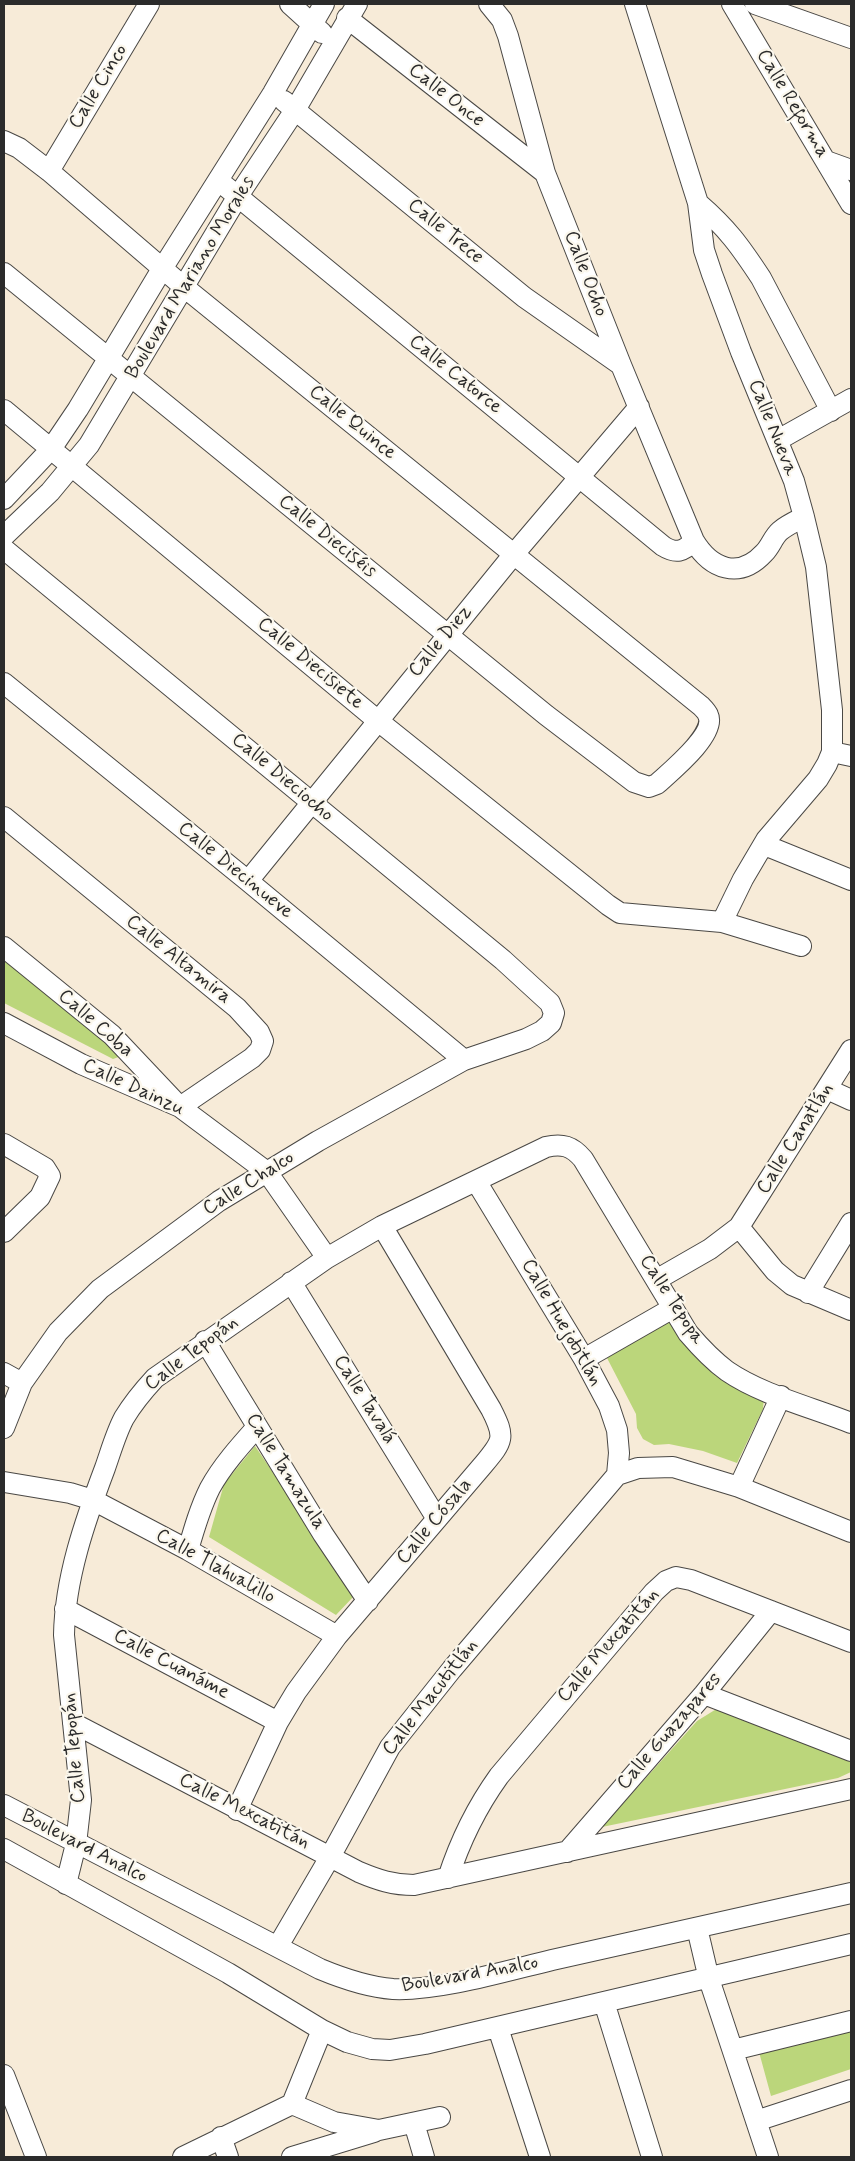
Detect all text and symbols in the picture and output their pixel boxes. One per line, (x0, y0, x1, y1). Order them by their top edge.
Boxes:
street label: Calle Cinco (64, 40, 134, 134)
street label: Calle Reforma (750, 45, 834, 163)
street label: Calle Once (403, 59, 489, 133)
street label: Boulevard Mariano Morales (121, 172, 261, 384)
street label: Calle Trece (402, 194, 488, 270)
street label: Calle Ocho (558, 228, 612, 320)
street label: Calle Catorce (403, 330, 507, 420)
street label: Calle Nueva (742, 376, 802, 480)
street label: Calle Quince (303, 380, 401, 466)
street label: Calle Dieciséis (273, 490, 381, 584)
street label: Calle Diez (404, 601, 478, 683)
street label: Calle Diecisiete (252, 612, 368, 716)
street label: Calle Dieciocho (226, 728, 338, 828)
street label: Calle Diecinueve (172, 817, 298, 925)
street label: Calle Altamira (120, 910, 236, 1010)
street label: Calle Coba (52, 985, 138, 1063)
street label: Calle Dainzu (78, 1054, 188, 1122)
street label: Calle Canatlán (752, 1079, 840, 1199)
street label: Calle Chalco (199, 1147, 299, 1221)
street label: Calle Tepopa (633, 1251, 709, 1349)
street label: Calle Huejotitlán (515, 1255, 607, 1391)
street label: Calle Tepopán (141, 1311, 243, 1397)
street label: Calle Tavalá (327, 1351, 401, 1449)
street label: Calle Tamazula (240, 1409, 330, 1535)
street label: Calle Cósala (392, 1474, 478, 1570)
street label: Calle Tlahualillo (151, 1524, 279, 1610)
street label: Calle Mexcatitán (553, 1584, 665, 1708)
street label: Calle Cuanáme (109, 1624, 233, 1706)
street label: Calle Macutitlán (378, 1635, 484, 1761)
street label: Calle Guazapares (612, 1668, 728, 1796)
street label: Calle Tepopán (58, 1692, 92, 1804)
street label: Calle Mexcatitán (174, 1769, 314, 1855)
street label: Boulevard Analco (17, 1805, 151, 1889)
street label: Boulevard Analco (400, 1951, 540, 1999)

